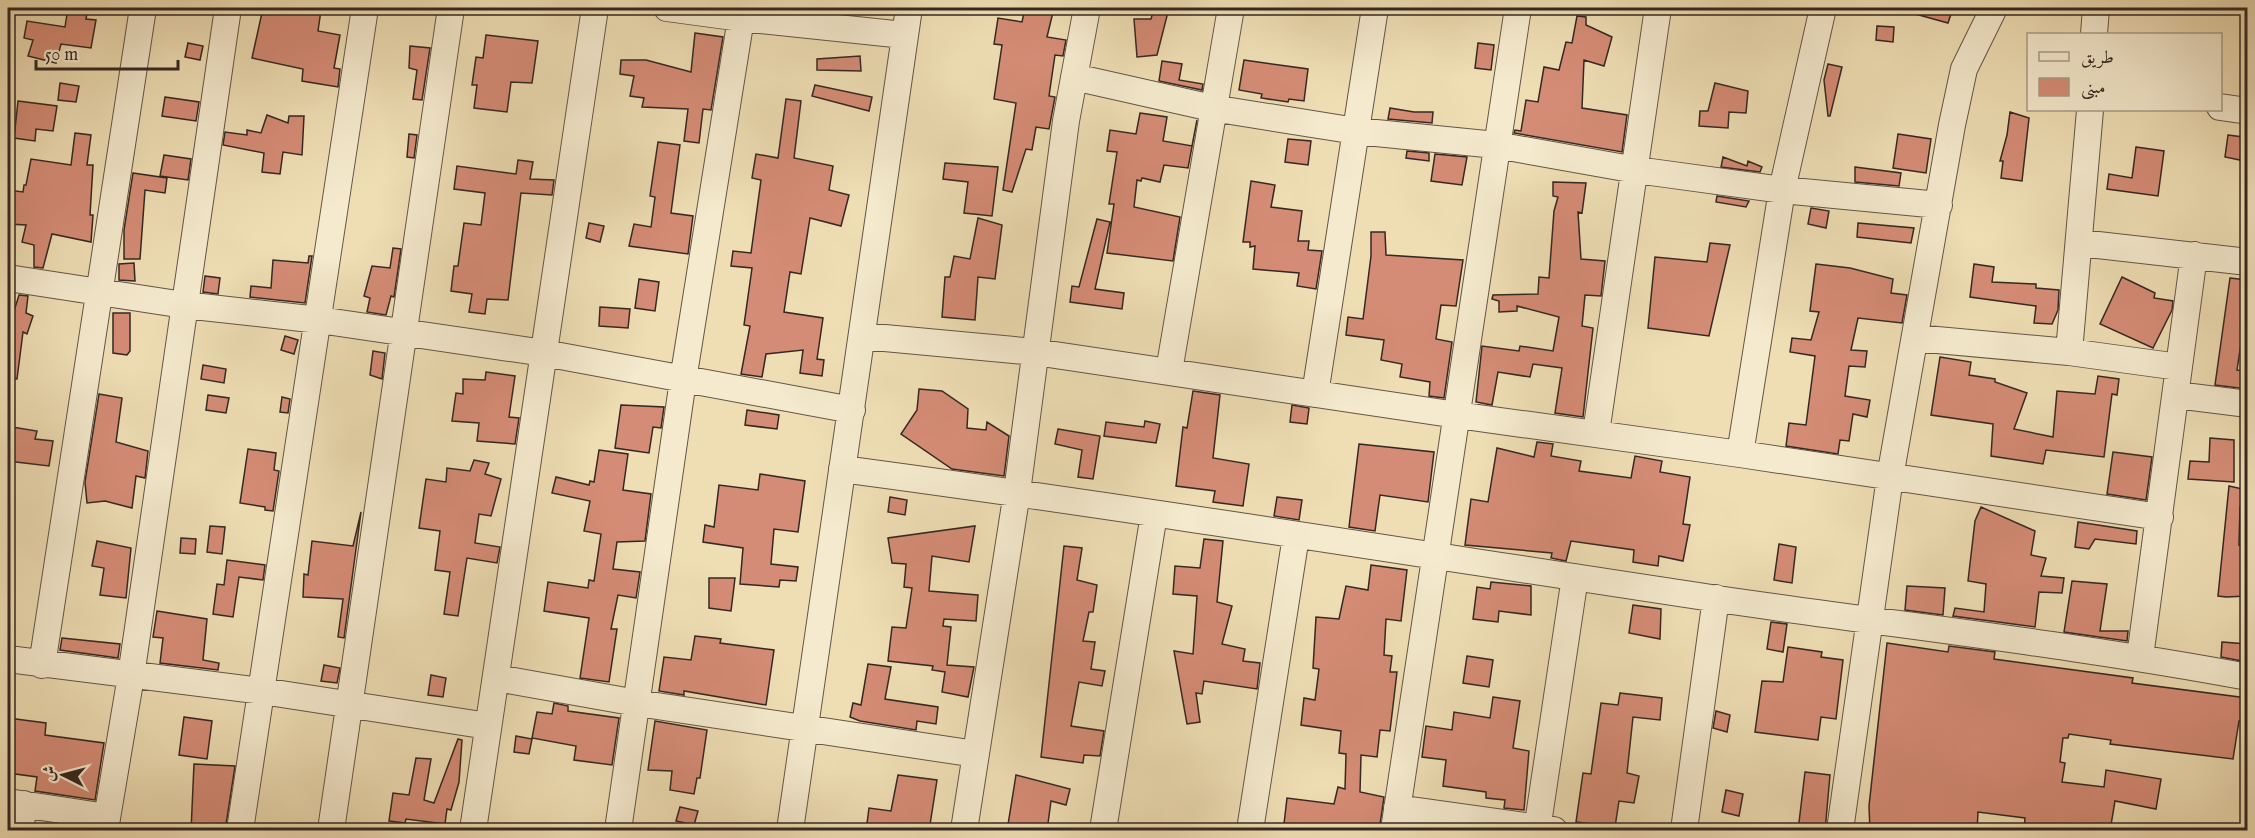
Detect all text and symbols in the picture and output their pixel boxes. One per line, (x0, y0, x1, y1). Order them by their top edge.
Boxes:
scale bar (36, 33, 178, 71)
legend (2027, 33, 2222, 111)
text: 50 m (45, 44, 78, 67)
text: طريق (2081, 47, 2114, 70)
text: مبنى (2081, 77, 2106, 100)
north arrow (33, 745, 93, 805)
text: ش (39, 765, 61, 783)

